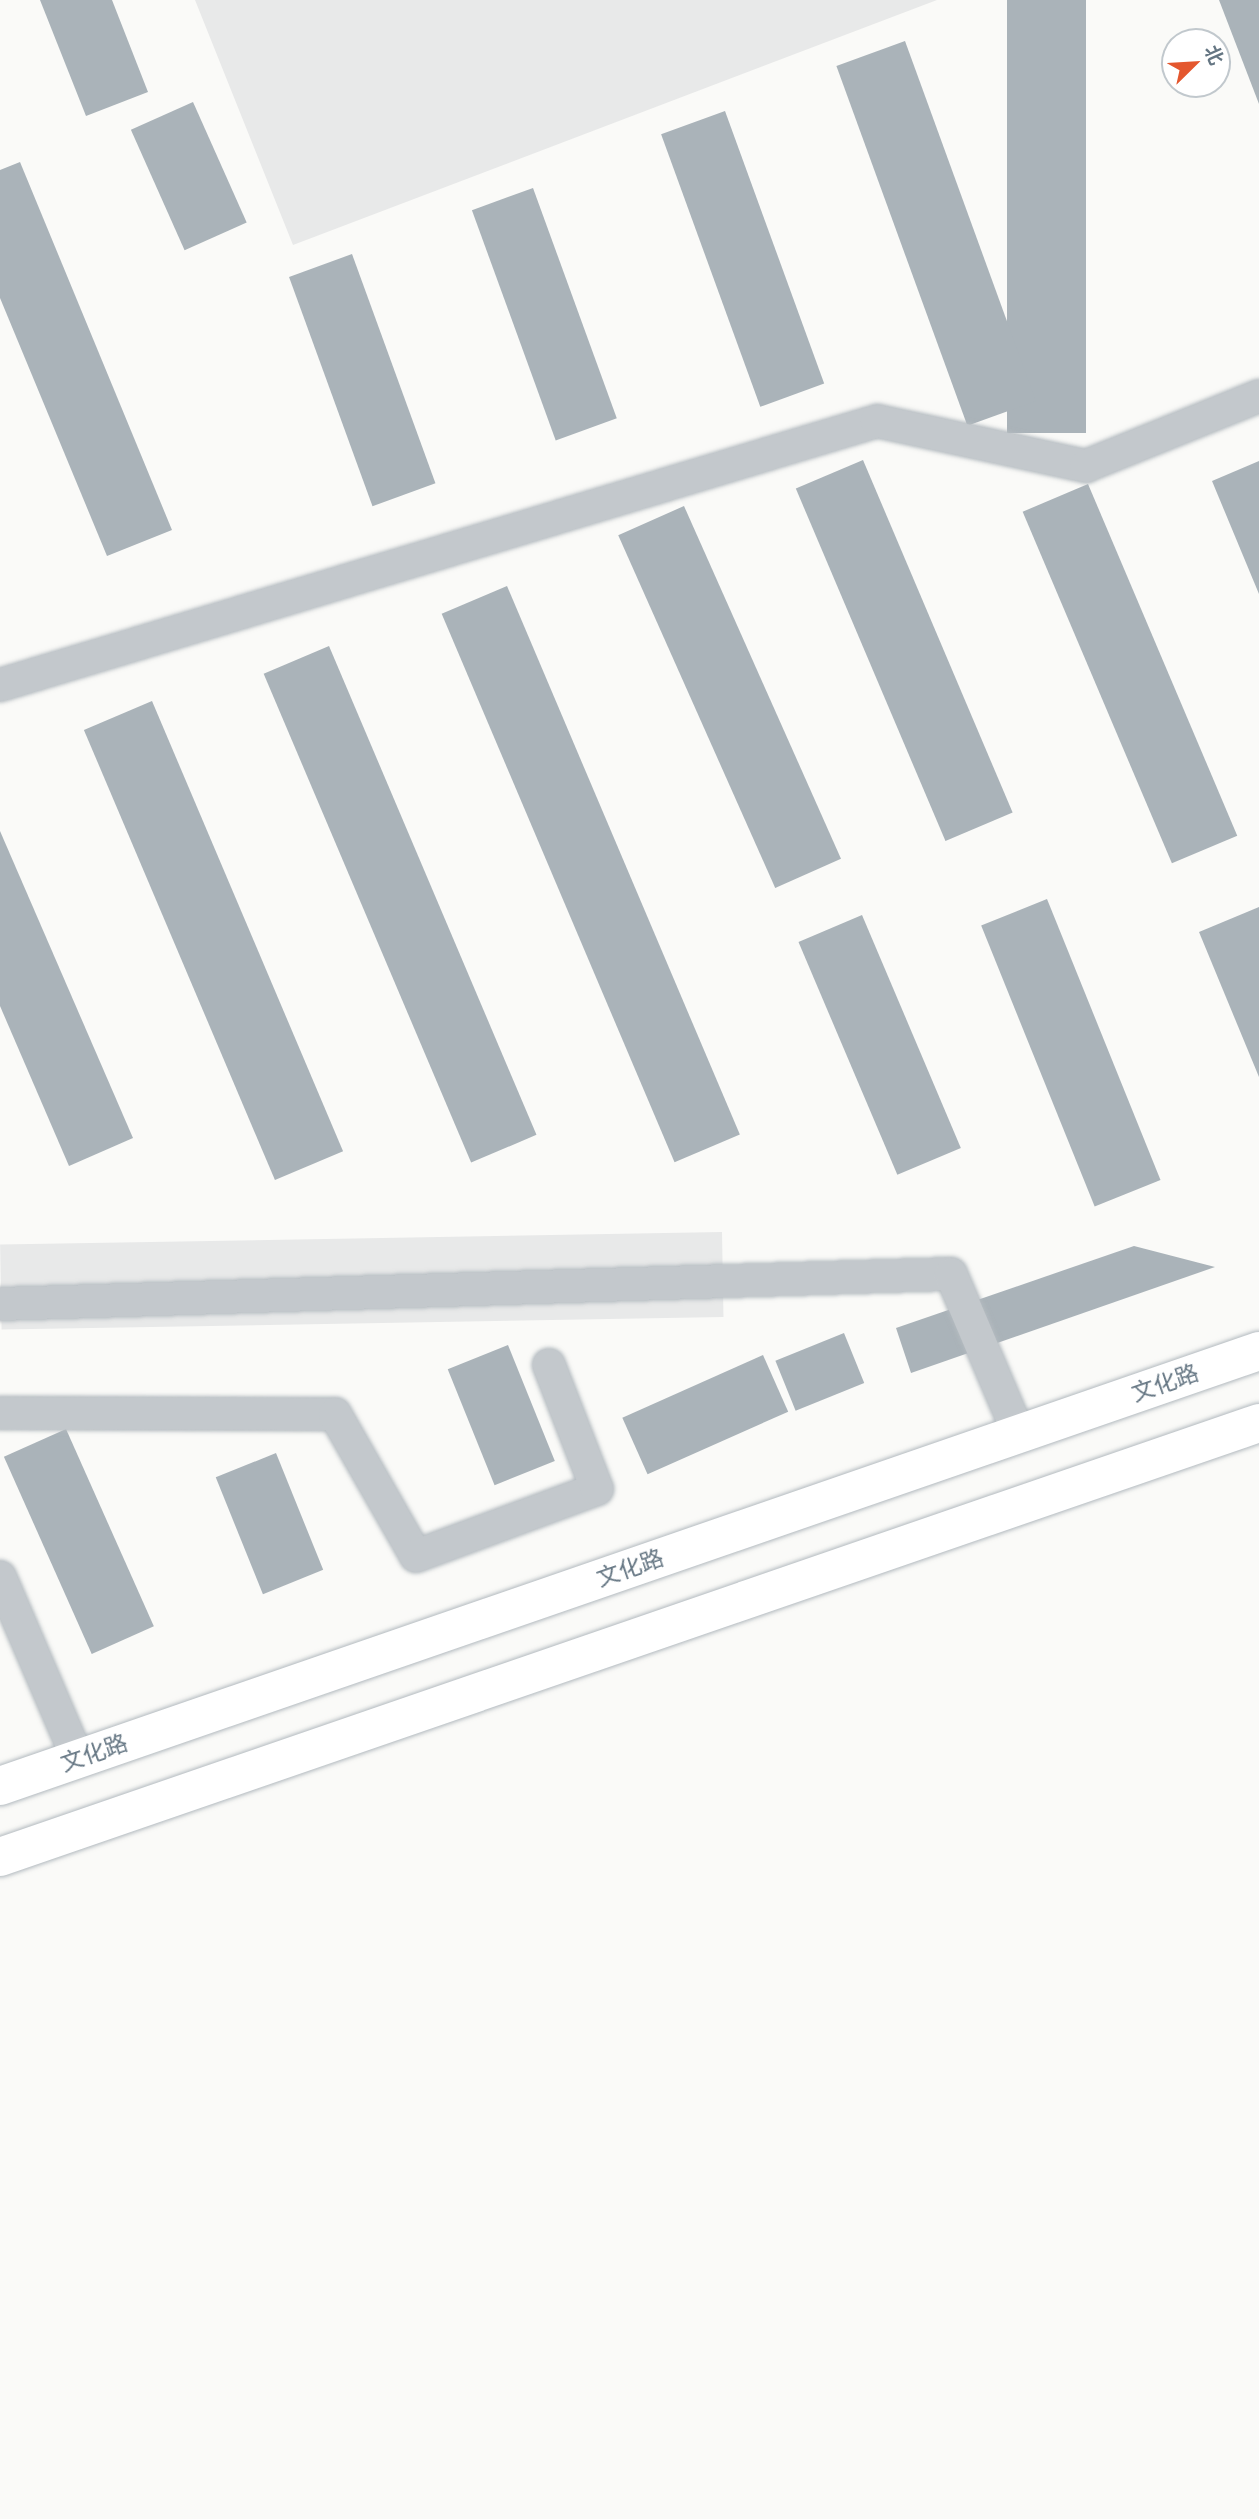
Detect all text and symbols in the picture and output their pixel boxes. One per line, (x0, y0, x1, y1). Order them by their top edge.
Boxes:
north arrow (1161, 28, 1231, 98)
text: 北 (1199, 41, 1229, 69)
street label: 文化路 (1128, 1359, 1202, 1407)
street label: 文化路 (593, 1544, 667, 1592)
street label: 文化路 (57, 1729, 131, 1777)

